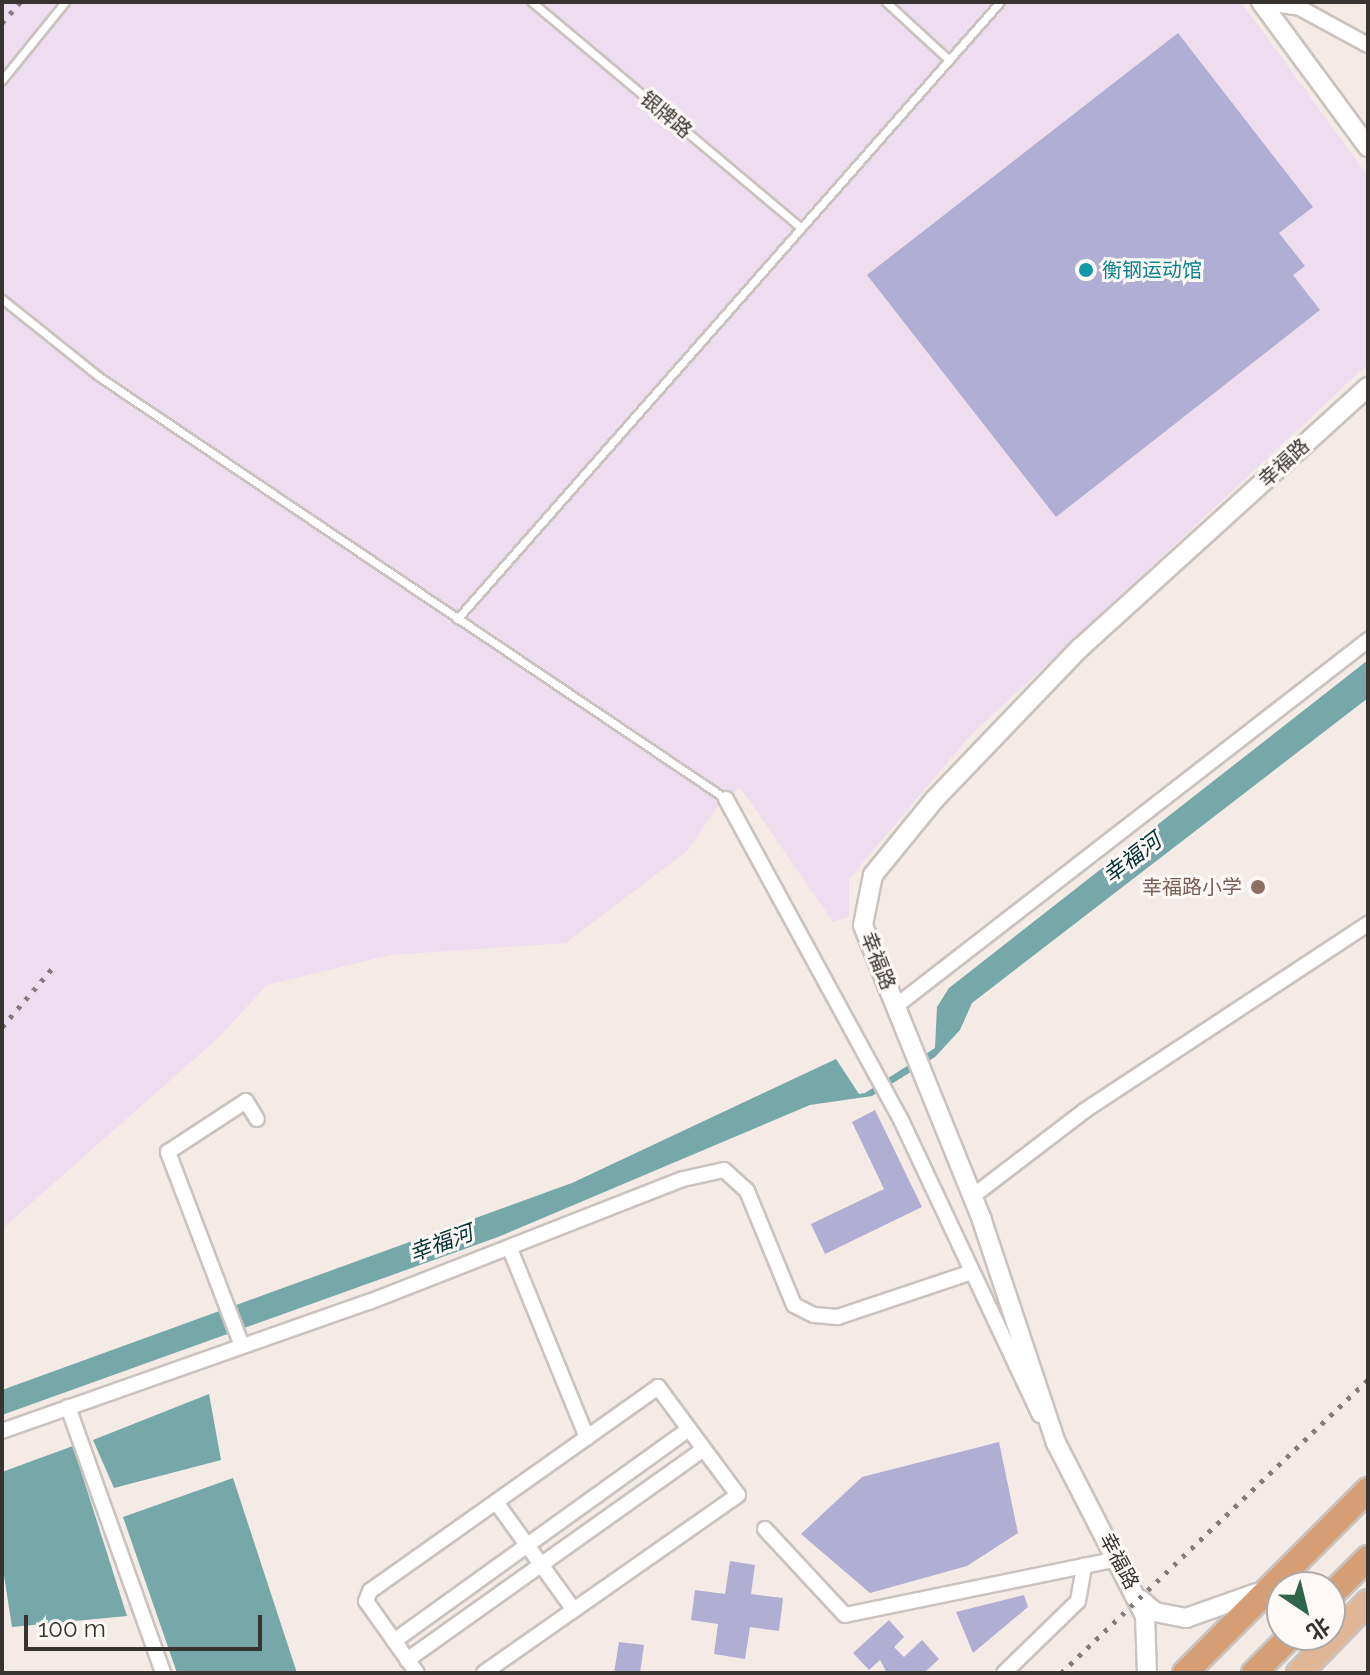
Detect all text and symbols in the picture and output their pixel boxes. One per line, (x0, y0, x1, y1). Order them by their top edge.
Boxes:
street label: 银牌路 (635, 87, 697, 143)
place label: 衡钢运动馆 (1102, 258, 1202, 282)
marker: 衡钢运动馆 (1077, 261, 1095, 279)
street label: 幸福路 (1254, 434, 1314, 492)
water label: 幸福河 (1098, 828, 1166, 888)
place label: 幸福路小学 (1142, 875, 1242, 899)
marker: 幸福路小学 (1249, 878, 1267, 896)
street label: 幸福路 (856, 929, 900, 993)
water label: 幸福河 (405, 1219, 477, 1267)
street label: 幸福路 (1094, 1529, 1144, 1593)
north arrow (1266, 1571, 1346, 1651)
scale bar (28, 1599, 266, 1649)
text: 北 (1302, 1612, 1335, 1646)
text: 100 m (38, 1614, 106, 1643)

